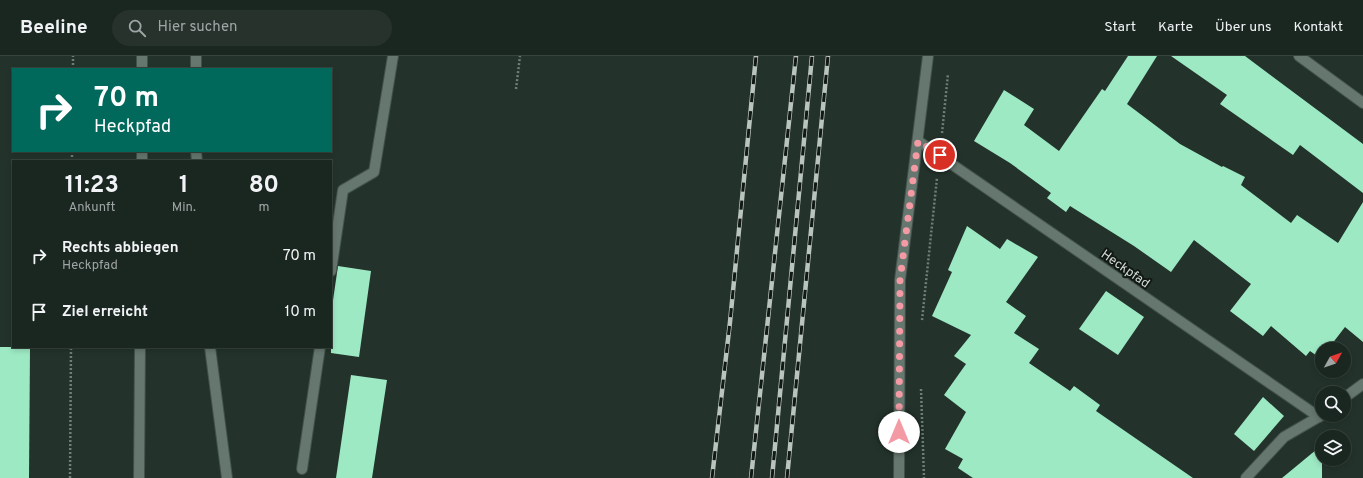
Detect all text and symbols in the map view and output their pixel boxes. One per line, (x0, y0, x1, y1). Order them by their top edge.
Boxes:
search box (112, 10, 392, 46)
text: Beeline (20, 16, 88, 40)
icon: search (126, 17, 148, 39)
text: Hier suchen (158, 18, 238, 37)
text: Start (1104, 19, 1136, 36)
text: Karte (1158, 19, 1193, 36)
text: Über uns (1215, 19, 1272, 36)
text: Kontakt (1294, 19, 1343, 36)
text: 70 m (94, 81, 159, 117)
icon: right (28, 84, 80, 136)
text: Heckpfad (94, 116, 171, 139)
pin (923, 138, 957, 172)
icon: arrive (929, 144, 951, 166)
text: 11:23 (65, 171, 119, 201)
text: 1 (179, 171, 189, 201)
text: 80 (249, 171, 279, 201)
text: Ankunft (68, 200, 115, 216)
text: Min. (172, 200, 196, 216)
text: m (258, 200, 269, 216)
text: Rechts abbiegen (62, 239, 179, 258)
icon: right (28, 245, 50, 267)
text: 70 m (283, 247, 316, 266)
street label: Heckpfad (1097, 247, 1152, 292)
text: Heckpfad (62, 258, 118, 274)
icon: arrive (28, 301, 50, 323)
text: Ziel erreicht (62, 303, 148, 322)
text: 10 m (285, 303, 316, 322)
north arrow (1315, 342, 1351, 378)
map controls (1315, 342, 1351, 466)
button: search (1315, 386, 1351, 422)
position arrow (878, 411, 920, 453)
button: layers (1315, 430, 1351, 466)

